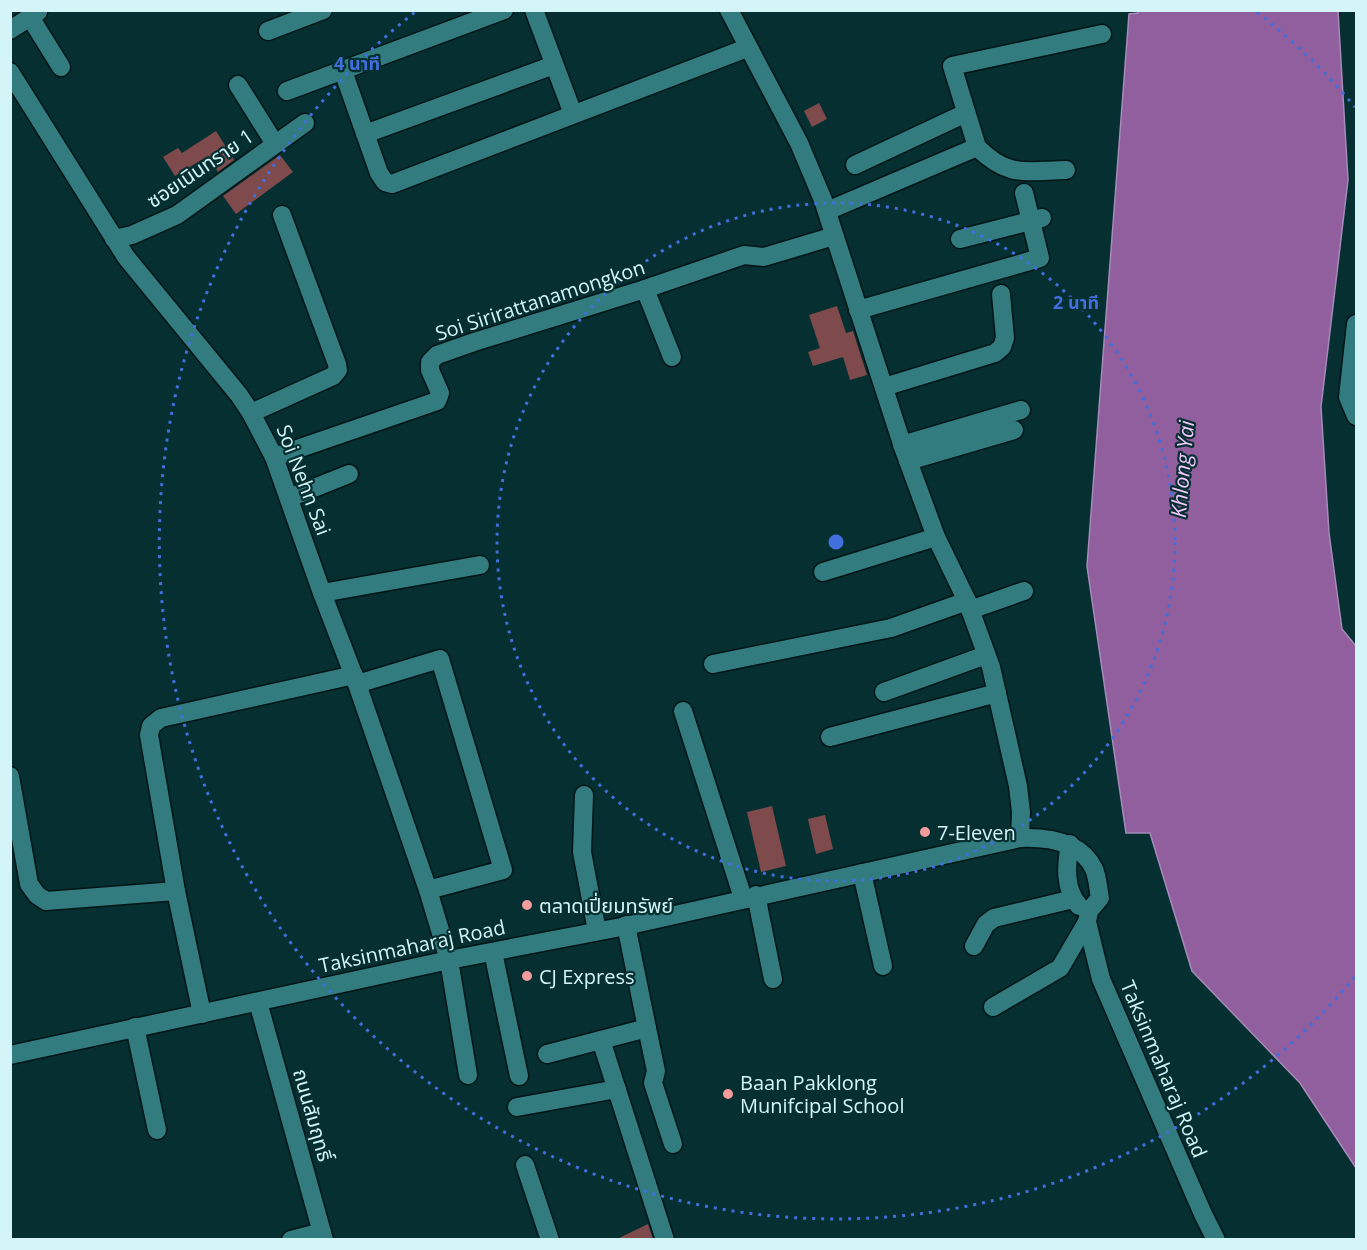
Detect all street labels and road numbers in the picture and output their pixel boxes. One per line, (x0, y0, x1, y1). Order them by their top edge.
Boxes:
street label: ซอยเนินทราย 1 (141, 122, 259, 214)
street label: Soi Sirirattanamongkon (432, 253, 648, 347)
street label: Soi Nehn Sai (271, 421, 337, 539)
street label: Taksinmaharaj Road (316, 913, 508, 979)
street label: Taksinmaharaj Road (1115, 976, 1213, 1162)
street label: ถนนสัมฤทธิ์ (287, 1065, 339, 1165)

